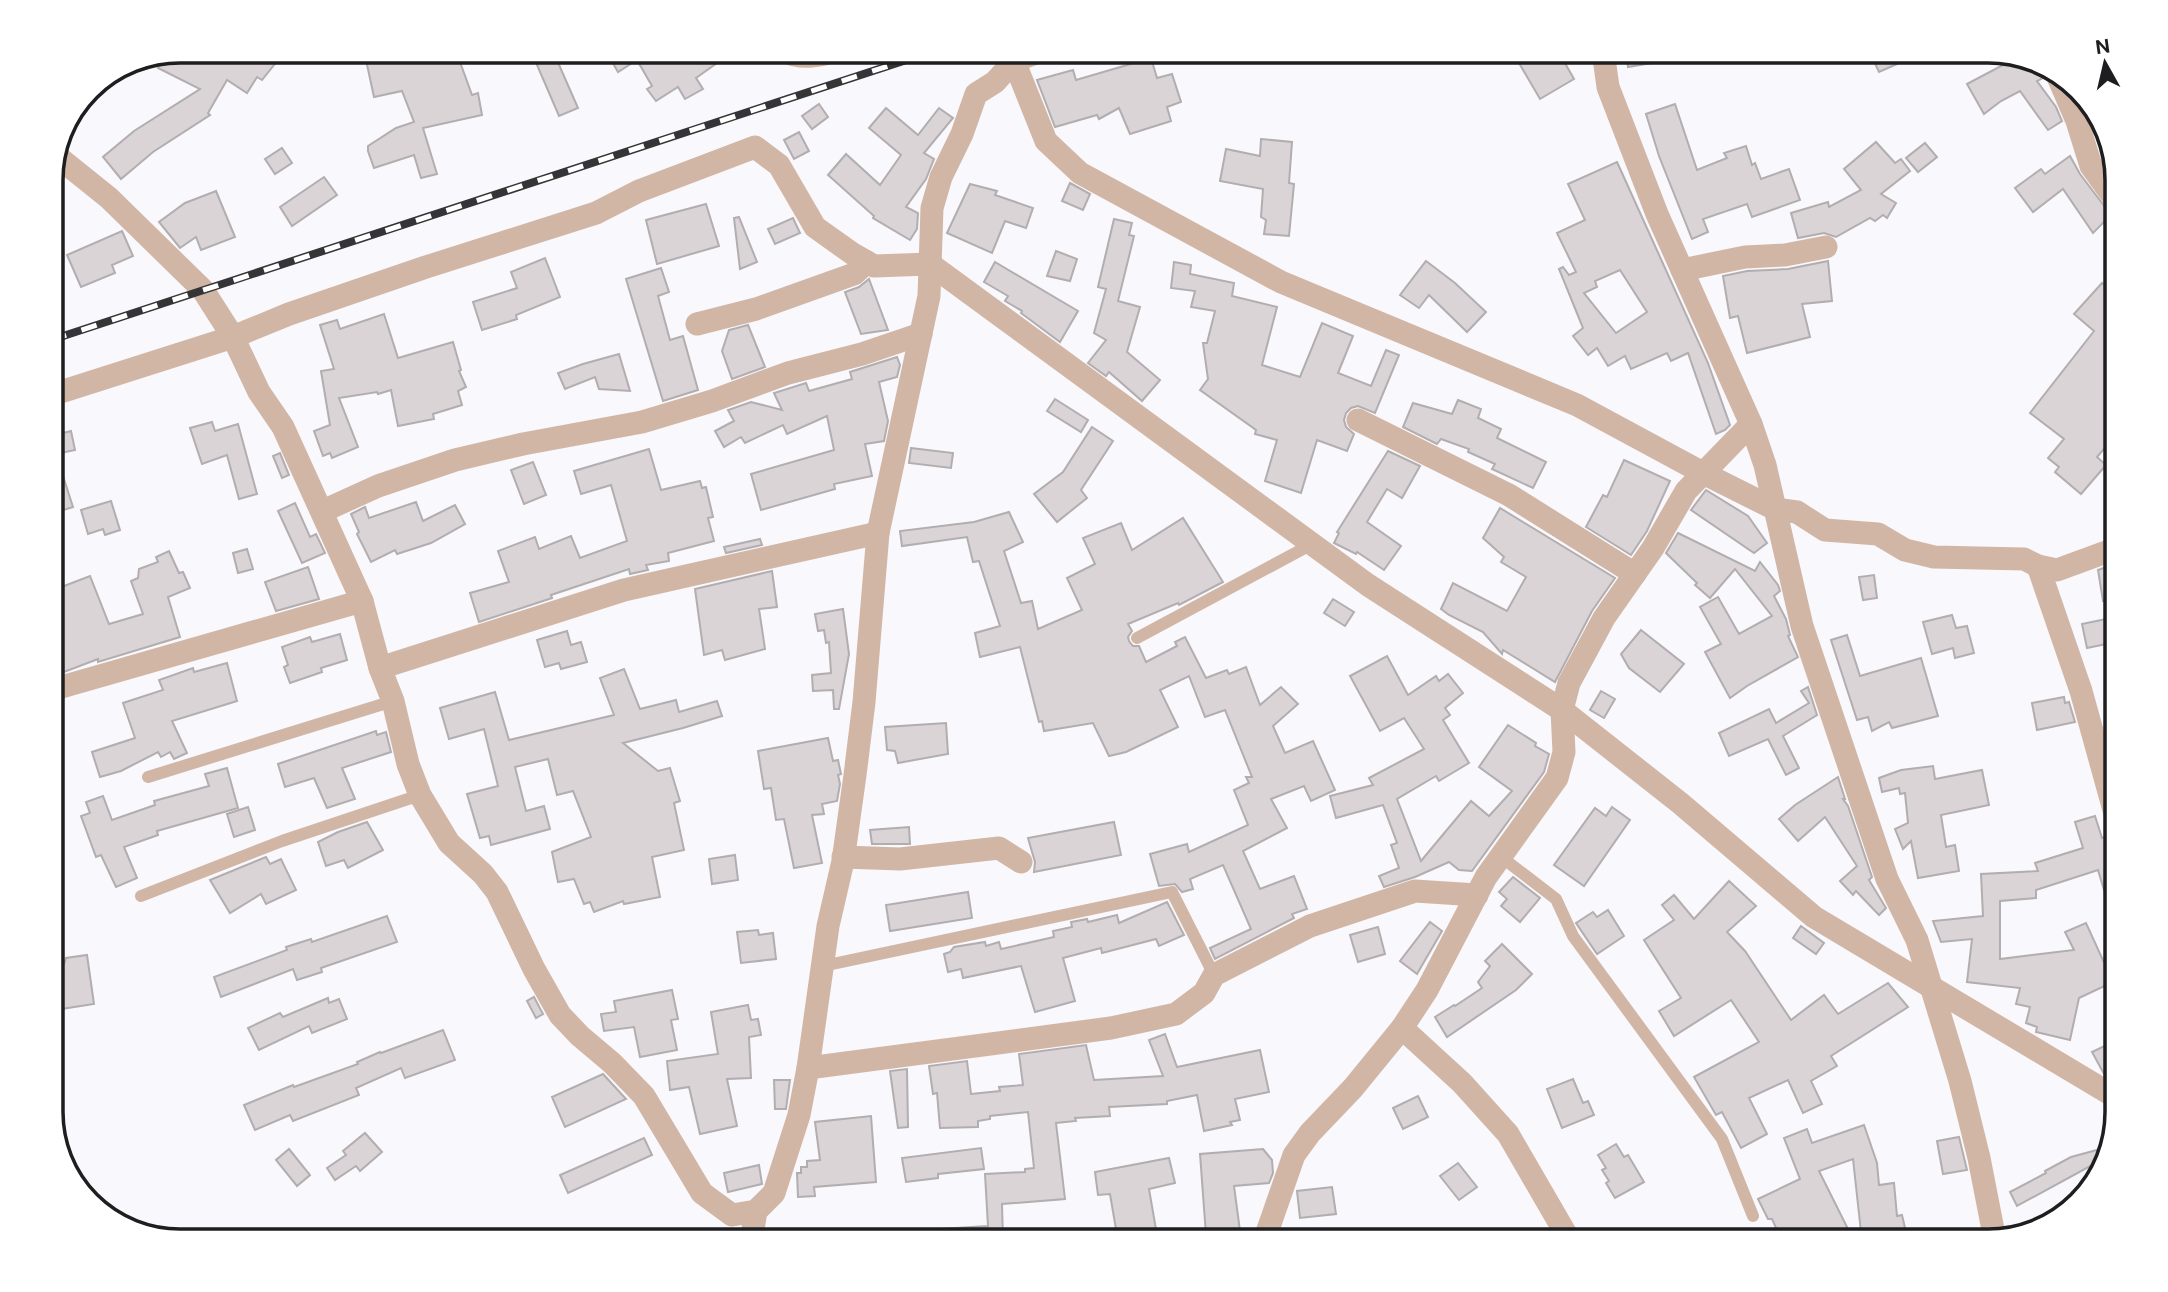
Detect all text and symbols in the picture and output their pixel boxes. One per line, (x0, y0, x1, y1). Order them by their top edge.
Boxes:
north arrow (2070, 28, 2140, 98)
text: N (2094, 34, 2112, 58)

